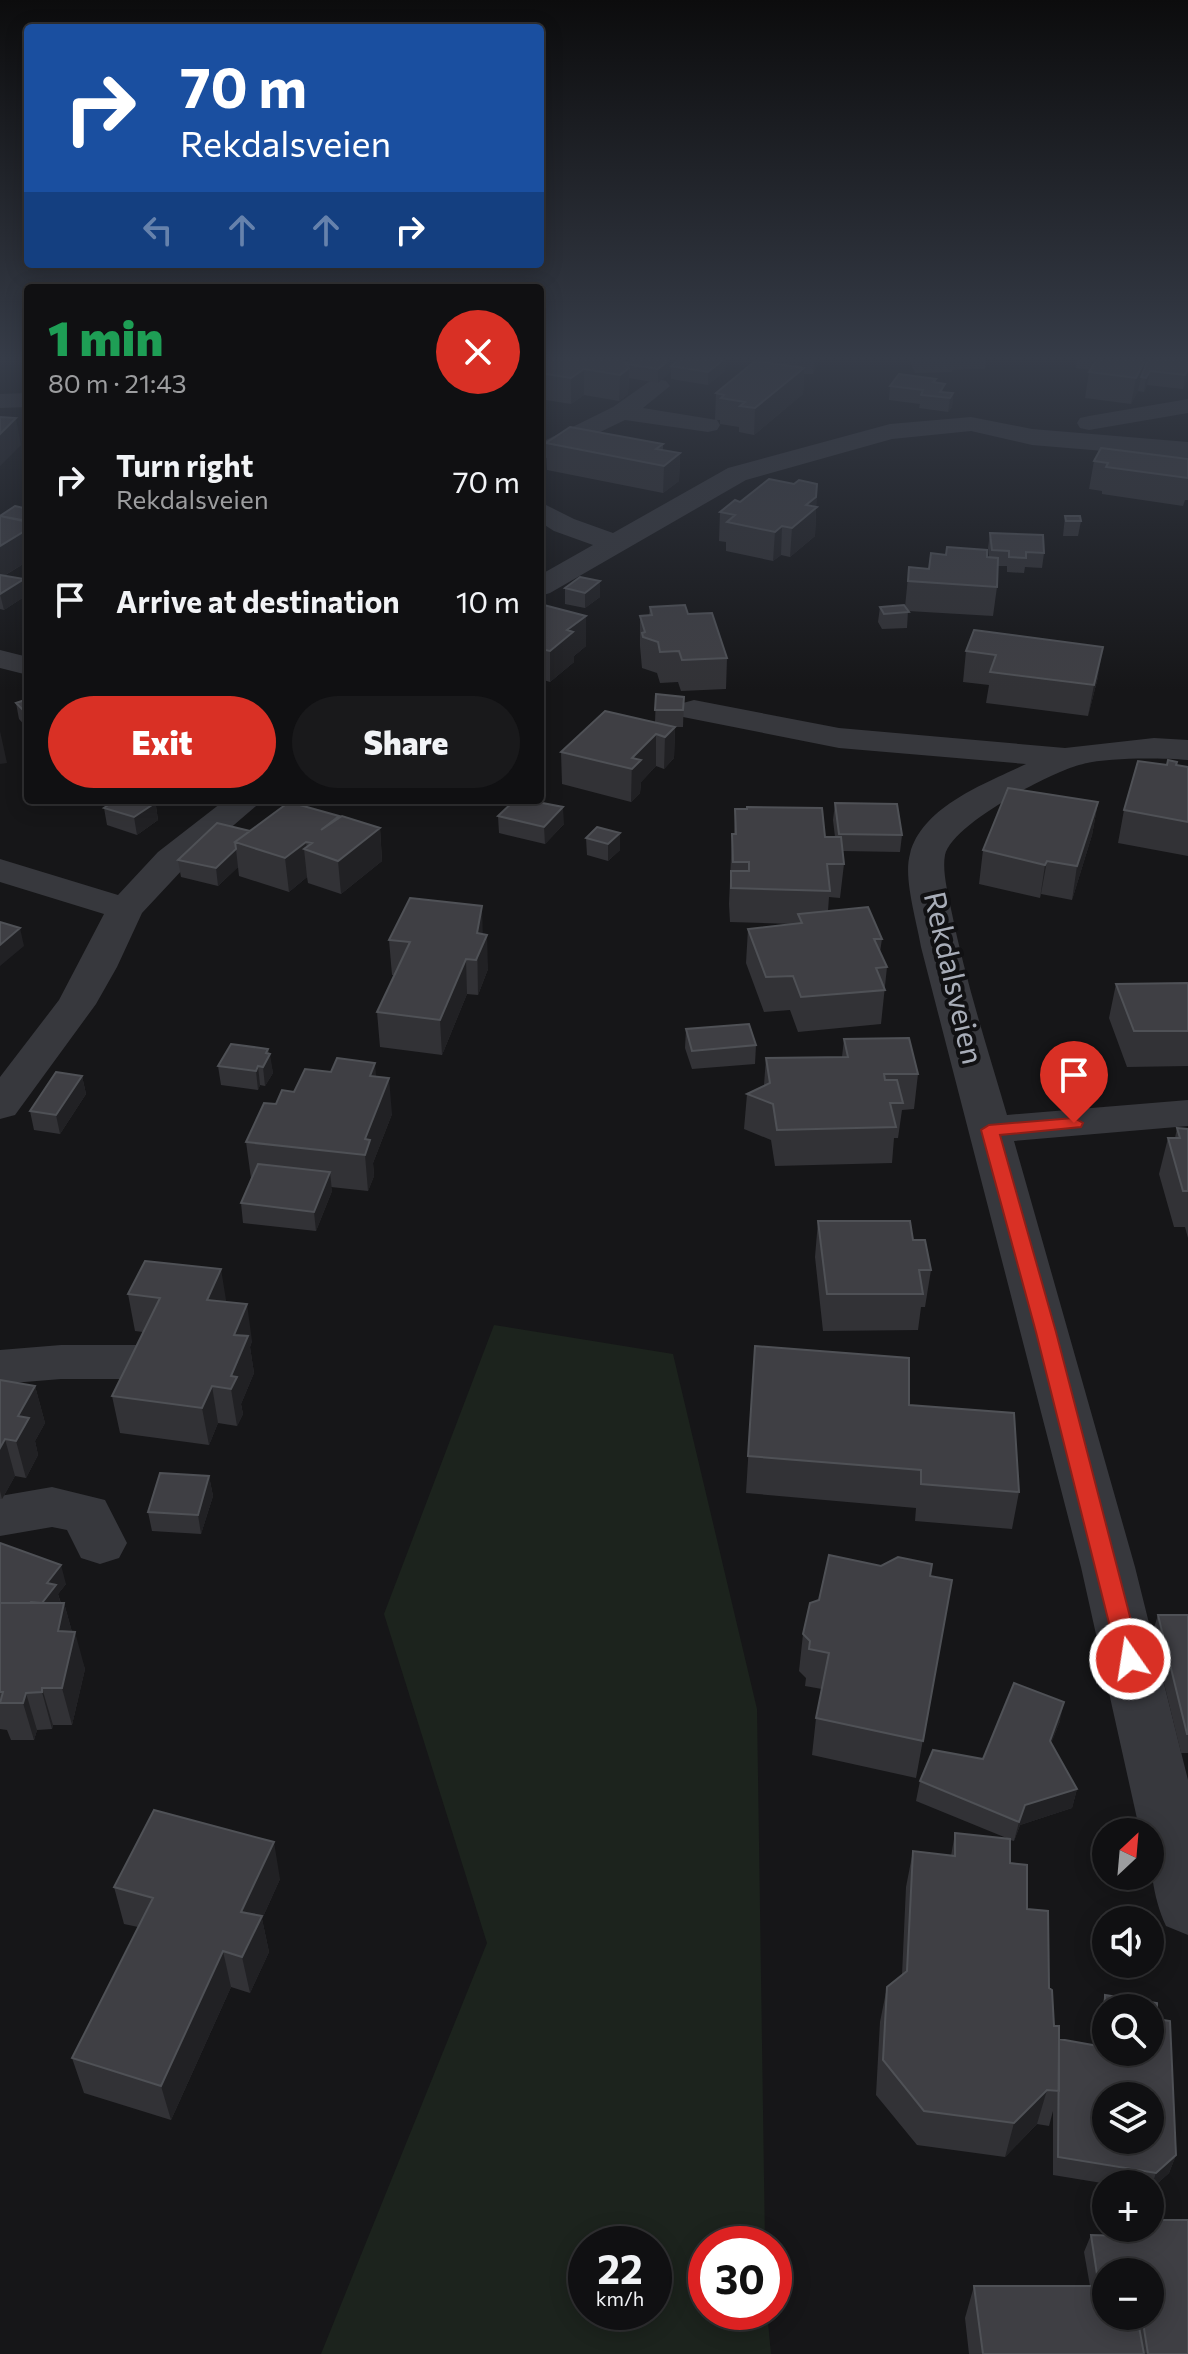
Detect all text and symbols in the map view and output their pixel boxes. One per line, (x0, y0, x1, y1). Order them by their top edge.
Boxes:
text: 70 m (180, 51, 307, 120)
icon: right (48, 56, 152, 160)
text: Rekdalsveien (180, 120, 391, 164)
icon: left (136, 208, 180, 252)
icon: ahead (220, 208, 264, 252)
icon: ahead (304, 208, 348, 252)
icon: right (388, 208, 432, 252)
text: 1 min (48, 307, 163, 366)
button: close (436, 310, 520, 394)
text: 80 m · 21:43 (48, 367, 187, 398)
text: Turn right (116, 446, 253, 483)
icon: right (48, 458, 92, 502)
text: 70 m (453, 462, 520, 499)
text: Rekdalsveien (116, 483, 269, 514)
icon: arrive (48, 578, 92, 622)
text: Arrive at destination (116, 582, 400, 619)
text: 10 m (456, 582, 520, 619)
button: Exit (48, 696, 276, 788)
button: Share (292, 696, 520, 788)
street label: Rekdalsveien (918, 888, 993, 1067)
pin (1040, 1041, 1108, 1123)
icon: arrive (1052, 1053, 1096, 1097)
position arrow (1088, 1617, 1172, 1701)
north arrow (1092, 1818, 1164, 1890)
map controls (1092, 1818, 1164, 2330)
button: sound (1092, 1906, 1164, 1978)
button: search (1092, 1994, 1164, 2066)
button: layers (1092, 2082, 1164, 2154)
button: + (1092, 2170, 1164, 2242)
speed limit sign: 30 (688, 2226, 792, 2330)
text: 22 (597, 2243, 643, 2292)
button: − (1092, 2258, 1164, 2330)
text: km/h (596, 2286, 644, 2310)

